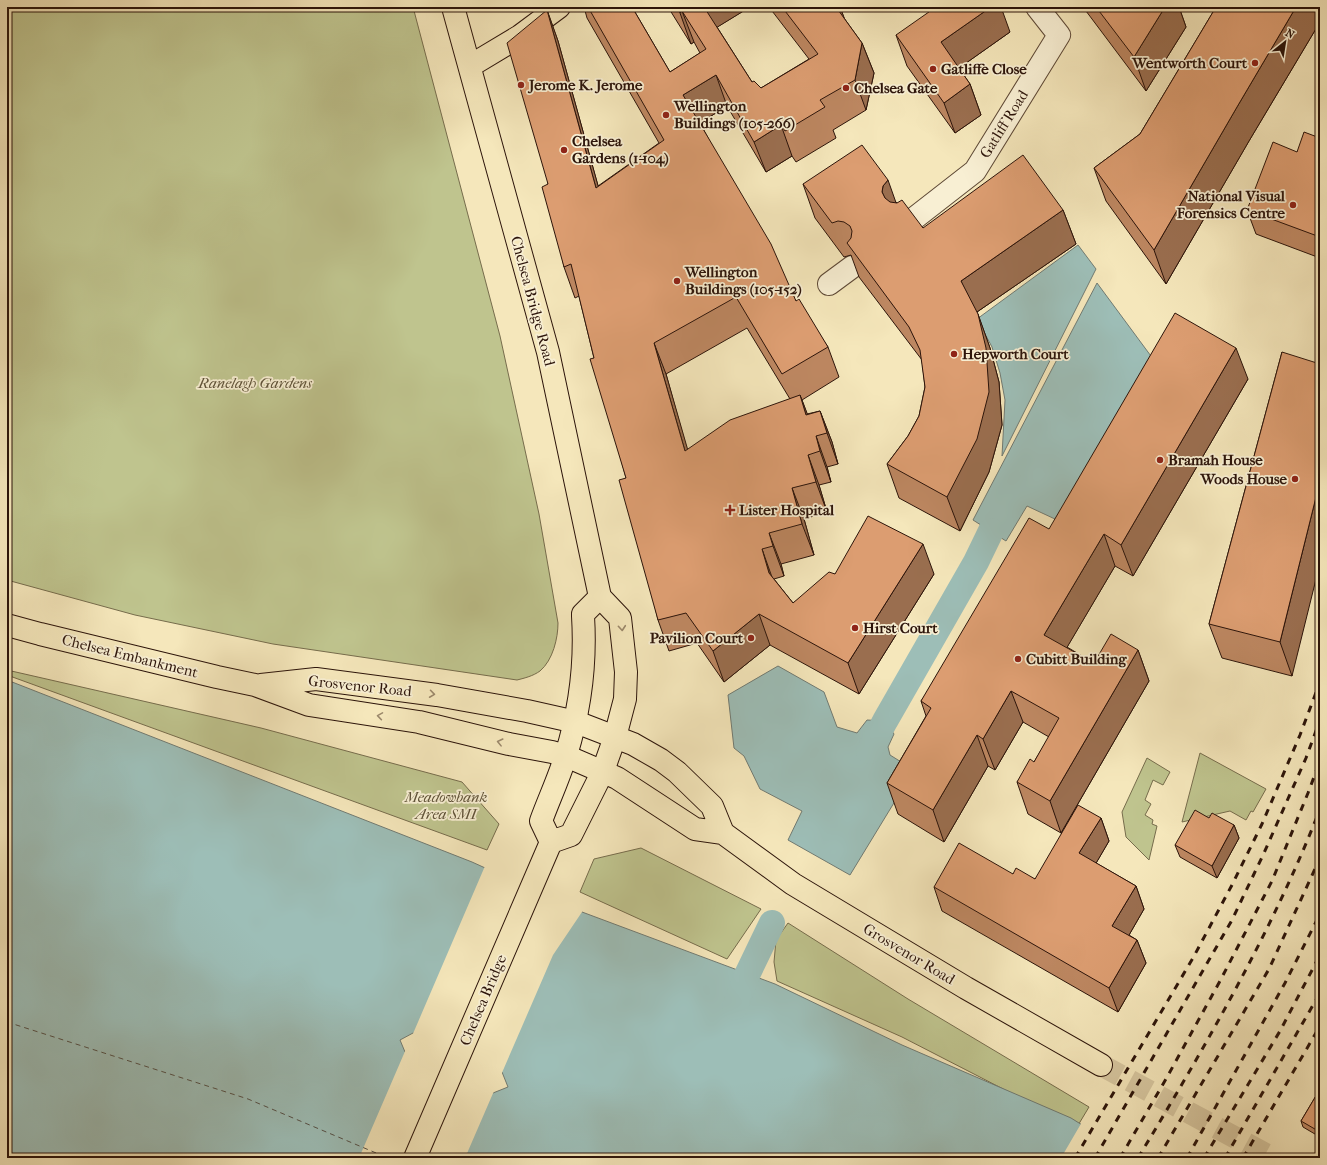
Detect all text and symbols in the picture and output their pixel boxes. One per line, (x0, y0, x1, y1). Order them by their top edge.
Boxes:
north arrow (1265, 22, 1305, 62)
text: N (1283, 26, 1297, 42)
place label: Wentworth Court (1131, 54, 1248, 72)
marker: Wentworth Court (1250, 58, 1260, 68)
place label: Gatliffe Close (941, 60, 1027, 78)
marker: Gatliffe Close (928, 64, 938, 74)
place label: Jerome K. Jerome (527, 76, 643, 94)
place label: Chelsea Gate (854, 79, 938, 97)
marker: Jerome K. Jerome (516, 80, 526, 90)
marker: Chelsea Gate (841, 83, 851, 93)
street label: Gatliff Road (976, 86, 1032, 161)
place label: Wellington Buildings (105-266) (673, 97, 795, 132)
marker: Wellington Buildings (105-266) (661, 110, 671, 120)
place label: Chelsea Gardens (1-104) (572, 132, 669, 167)
marker: Chelsea Gardens (1-104) (559, 145, 569, 155)
place label: National Visual Forensics Centre (1176, 187, 1286, 222)
marker: National Visual Forensics Centre (1288, 200, 1298, 210)
street label: Chelsea Bridge Road (507, 234, 559, 369)
place label: Wellington Buildings (105-152) (684, 263, 802, 298)
marker: Wellington Buildings (105-152) (672, 276, 682, 286)
place label: Hepworth Court (962, 345, 1069, 363)
marker: Hepworth Court (949, 349, 959, 359)
park label: Ranelagh Gardens (197, 374, 312, 392)
place label: Bramah House (1168, 451, 1263, 469)
marker: Bramah House (1155, 455, 1165, 465)
place label: Woods House (1200, 470, 1288, 488)
marker: Woods House (1290, 474, 1300, 484)
place label: Lister Hospital (739, 501, 835, 519)
marker: Lister Hospital (724, 504, 736, 516)
place label: Hirst Court (863, 619, 938, 637)
marker: Hirst Court (850, 623, 860, 633)
one-way arrow (617, 625, 626, 631)
place label: Pavilion Court (650, 629, 744, 647)
street label: Chelsea Embankment (60, 630, 201, 682)
marker: Pavilion Court (746, 633, 756, 643)
place label: Cubitt Building (1026, 650, 1128, 668)
marker: Cubitt Building (1013, 654, 1023, 664)
street label: Grosvenor Road (307, 672, 413, 700)
one-way arrow (429, 690, 435, 699)
one-way arrow (377, 712, 383, 721)
one-way arrow (497, 739, 504, 747)
park label: Meadowbank Area SMI (404, 788, 487, 823)
street label: Grosvenor Road (860, 920, 959, 989)
street label: Chelsea Bridge (456, 951, 510, 1048)

